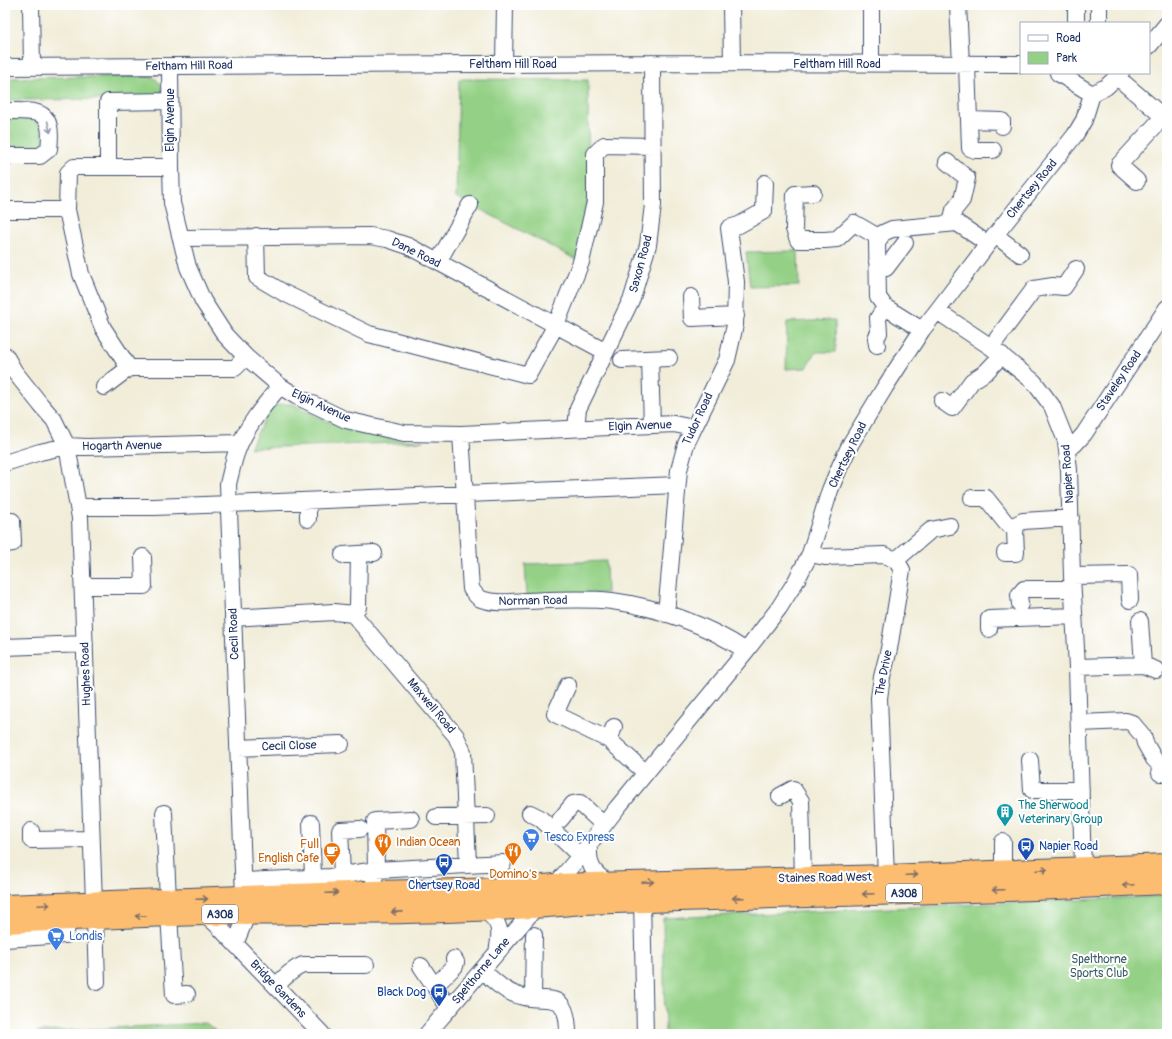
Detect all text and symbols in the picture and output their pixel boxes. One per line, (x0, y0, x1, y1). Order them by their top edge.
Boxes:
legend (1020, 22, 1150, 74)
text: Road (1056, 31, 1081, 46)
text: Park (1056, 51, 1077, 66)
street label: Feltham Hill Road (469, 57, 557, 72)
street label: Feltham Hill Road (793, 57, 881, 72)
street label: Feltham Hill Road (145, 58, 233, 74)
street label: Elgin Avenue (163, 88, 178, 152)
one-way arrow (46, 120, 54, 133)
street label: Chertsey Road (1004, 156, 1061, 222)
street label: Saxon Road (626, 233, 656, 295)
street label: Dane Road (389, 235, 443, 271)
street label: Staveley Road (1093, 348, 1145, 414)
street label: Elgin Avenue (289, 386, 353, 426)
street label: Tudor Road (679, 390, 717, 448)
street label: Elgin Avenue (608, 417, 672, 435)
street label: Chertsey Road (825, 419, 871, 491)
street label: Hogarth Avenue (82, 438, 162, 454)
street label: Napier Road (1058, 444, 1078, 504)
street label: Norman Road (498, 593, 568, 609)
street label: Cecil Road (226, 608, 242, 660)
street label: Hughes Road (77, 642, 95, 706)
street label: The Drive (872, 649, 896, 697)
street label: Maxwell Road (404, 675, 458, 737)
street label: Cecil Close (261, 738, 317, 754)
place label: The Sherwood Veterinary Group (1018, 798, 1103, 827)
building icon: The Sherwood Veterinary Group (995, 802, 1015, 827)
supermarket icon: Tesco Express (521, 827, 541, 852)
place label: Tesco Express (544, 830, 615, 845)
restaurant icon: Indian Ocean (373, 832, 393, 857)
place label: Indian Ocean (396, 835, 461, 850)
bus stop icon: Napier Road (1016, 836, 1036, 861)
place label: Full English Cafe (258, 837, 319, 866)
place label: Napier Road (1039, 839, 1098, 854)
cafe icon: Full English Cafe (322, 841, 342, 866)
restaurant icon: Domino's (503, 841, 523, 866)
bus stop icon: Chertsey Road (434, 852, 454, 877)
place label: Domino's (489, 867, 537, 882)
one-way arrow (1035, 867, 1048, 874)
street label: Staines Road West (778, 870, 872, 886)
one-way arrow (905, 871, 918, 879)
place label: Chertsey Road (408, 878, 480, 893)
one-way arrow (641, 879, 654, 886)
one-way arrow (1122, 881, 1135, 889)
road number: A308 (886, 884, 922, 902)
one-way arrow (992, 887, 1005, 894)
one-way arrow (325, 890, 338, 897)
one-way arrow (862, 890, 875, 898)
one-way arrow (732, 894, 745, 902)
one-way arrow (195, 895, 208, 902)
one-way arrow (37, 901, 50, 908)
road number: A308 (202, 905, 238, 923)
one-way arrow (391, 908, 404, 916)
one-way arrow (135, 913, 148, 920)
supermarket icon: Londis (46, 926, 66, 951)
place label: Londis (69, 929, 103, 944)
street label: Spelthorne Lane (449, 934, 513, 1007)
park label: Spelthorne Sports Club (1070, 952, 1128, 981)
street label: Bridge Gardens (247, 957, 310, 1022)
bus stop icon: Black Dog (429, 982, 449, 1007)
place label: Black Dog (377, 985, 426, 1000)

